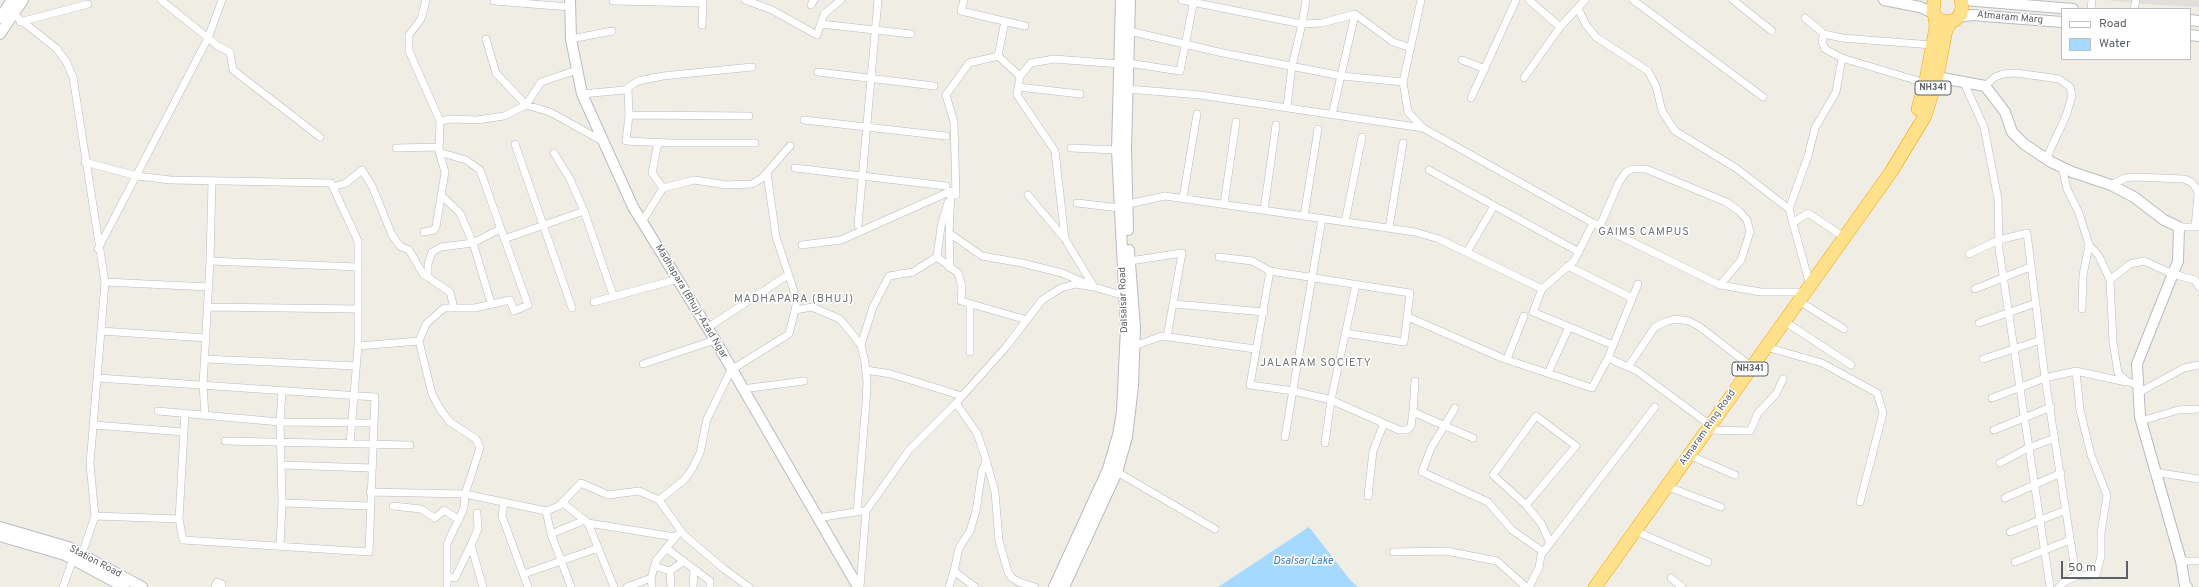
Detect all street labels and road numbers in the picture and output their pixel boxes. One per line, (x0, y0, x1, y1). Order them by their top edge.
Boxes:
street label: Atmaram Marg (1976, 9, 2044, 27)
road number: NH341 (1915, 81, 1951, 95)
street label: Madhapara (Bhuj)-Azad Ngar (652, 243, 730, 361)
street label: Dalsalsar Road (1117, 267, 1131, 333)
road number: NH341 (1732, 362, 1768, 376)
street label: Atmaram Ring Road (1677, 388, 1739, 468)
street label: Station Road (67, 543, 123, 581)

